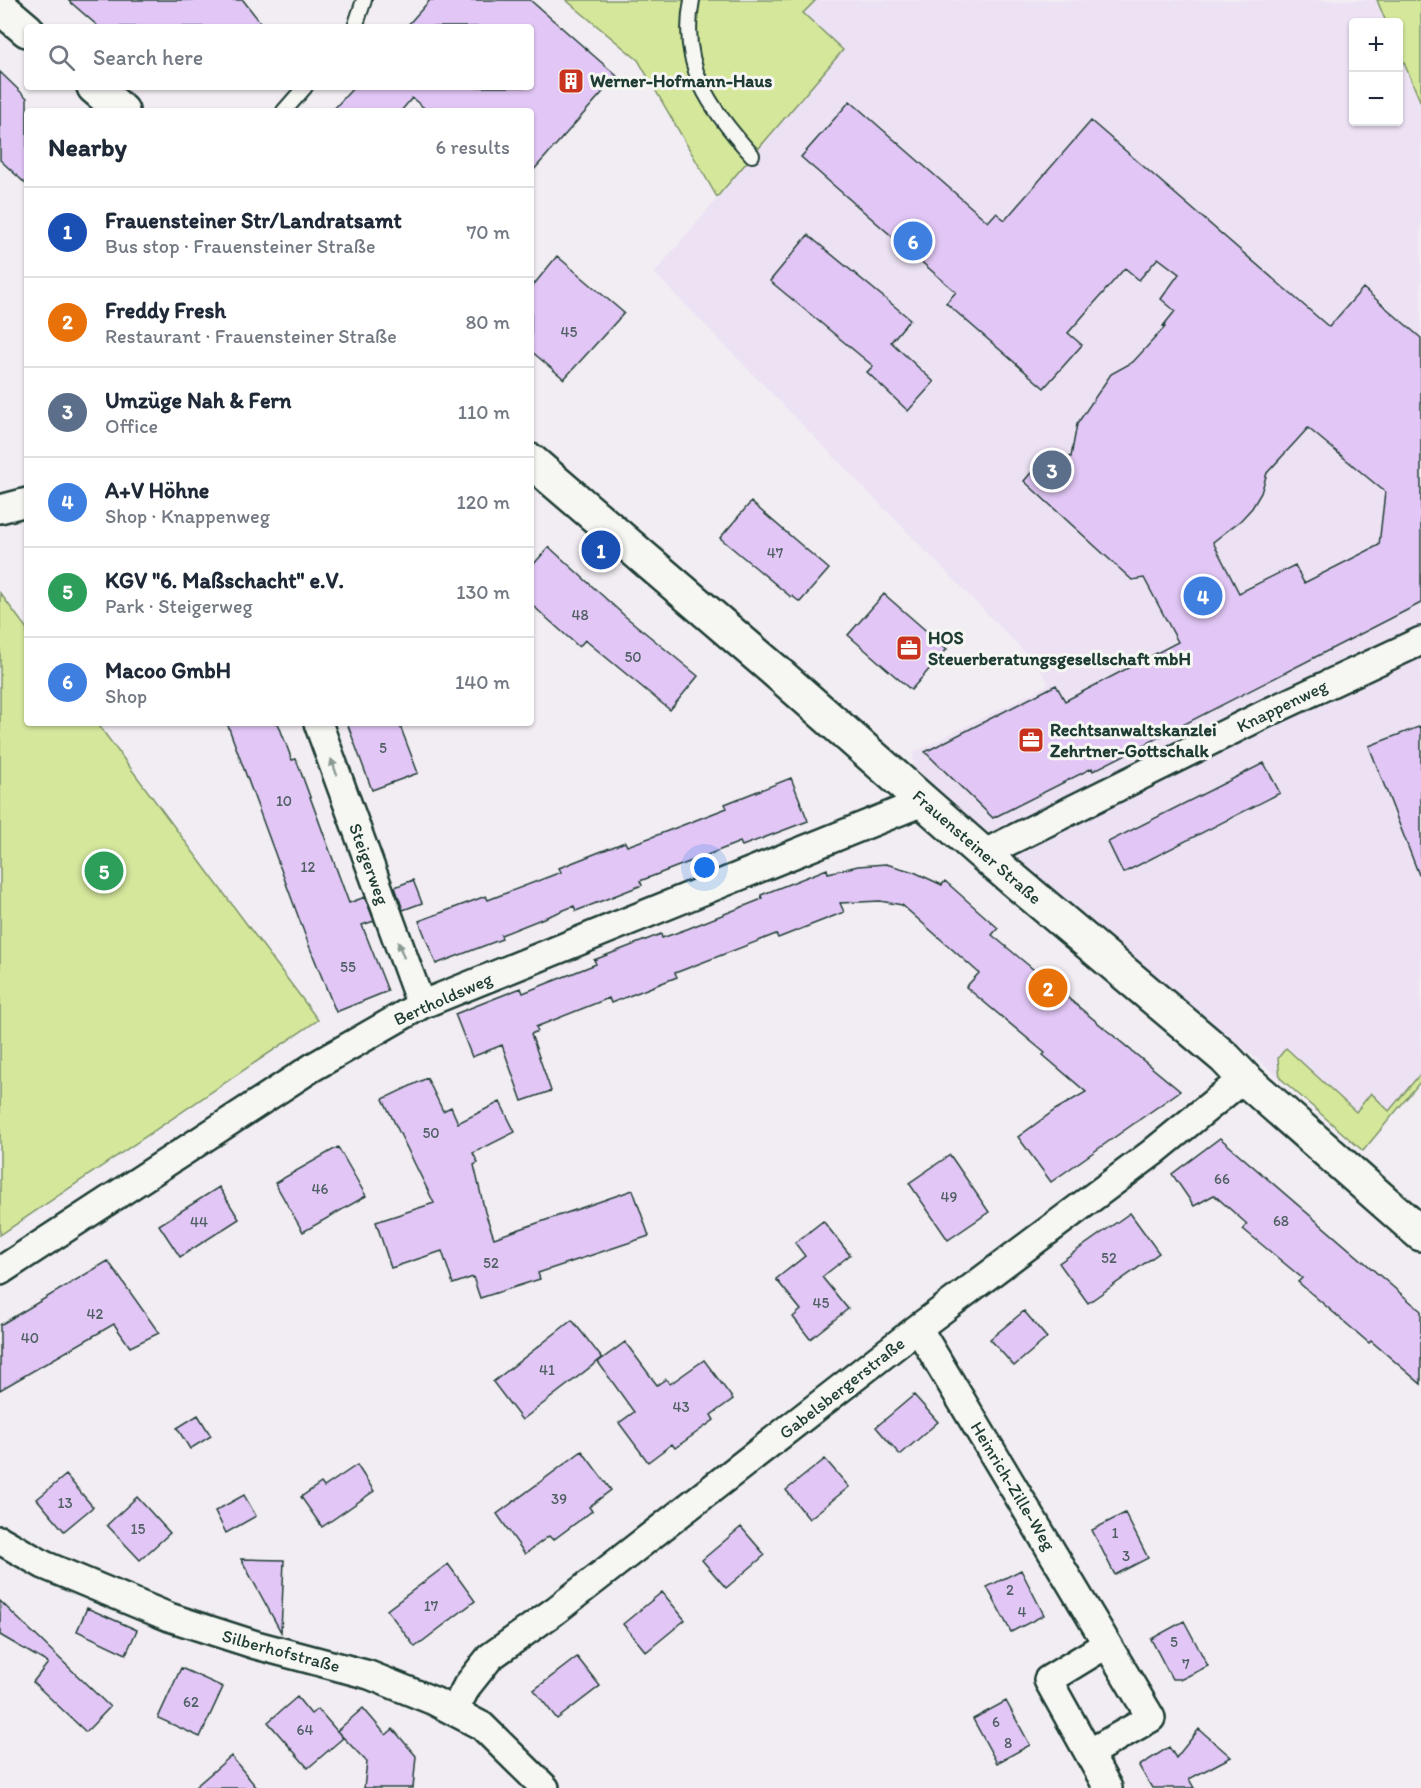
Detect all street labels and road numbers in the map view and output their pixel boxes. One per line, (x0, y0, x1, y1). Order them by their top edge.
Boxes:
street label: Knappenweg (1233, 674, 1332, 737)
street label: Frauensteiner Straße (908, 785, 1046, 909)
street label: Steigerweg (344, 820, 394, 909)
street label: Bertholdsweg (390, 967, 497, 1031)
street label: Gabelsbergerstraße (775, 1332, 909, 1444)
street label: Heinrich-Zille-Weg (966, 1417, 1061, 1555)
street label: Silberhofstraße (220, 1625, 342, 1677)

